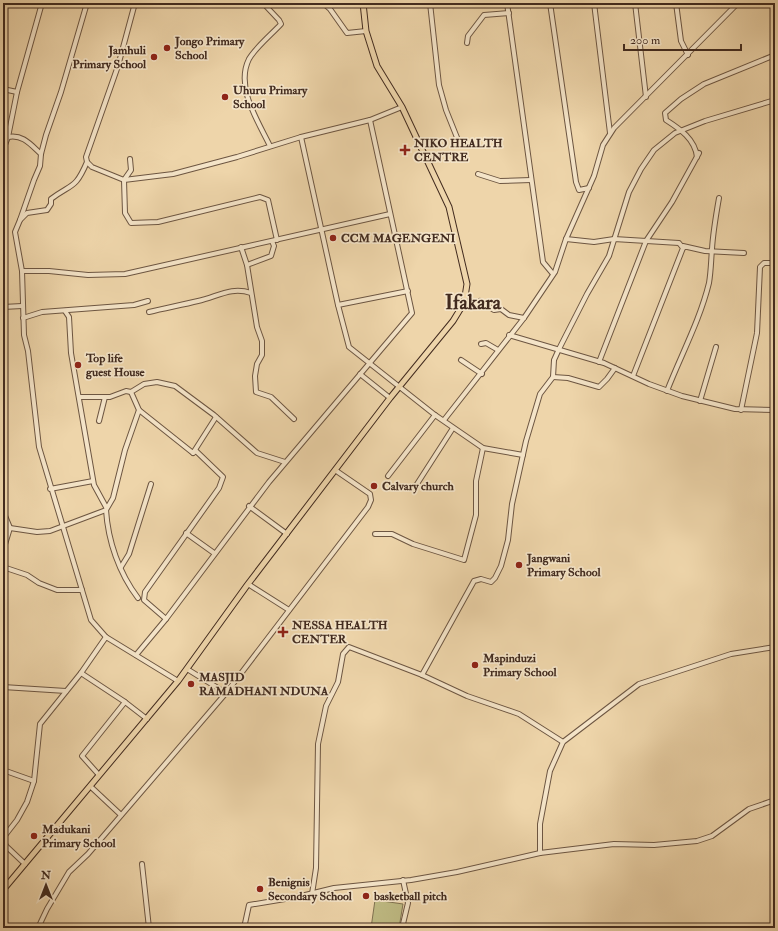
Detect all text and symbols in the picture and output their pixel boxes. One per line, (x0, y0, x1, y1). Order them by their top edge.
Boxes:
scale bar (624, 26, 741, 52)
text: 200 m (630, 33, 661, 48)
place label: Jongo Primary School (174, 34, 245, 63)
place label: Jamhuli Primary School (73, 43, 147, 72)
marker: Jongo Primary School (162, 43, 172, 53)
marker: Jamhuli Primary School (149, 52, 159, 62)
place label: Uhuru Primary School (233, 83, 308, 112)
marker: Uhuru Primary School (220, 92, 230, 102)
place label: NIKO HEALTH CENTRE (413, 136, 503, 165)
marker: NIKO HEALTH CENTRE (399, 144, 411, 156)
place label: CCM MAGENGENI (341, 231, 456, 246)
marker: CCM MAGENGENI (328, 233, 338, 243)
district label: Ifakara (445, 290, 502, 315)
place label: Top life guest House (85, 351, 146, 380)
marker: Top life guest House (73, 360, 83, 370)
place label: Calvary church (382, 479, 455, 494)
marker: Calvary church (369, 481, 379, 491)
place label: Jangwani Primary School (526, 551, 601, 580)
marker: Jangwani Primary School (514, 560, 524, 570)
place label: NESSA HEALTH CENTER (291, 618, 388, 647)
marker: NESSA HEALTH CENTER (277, 626, 289, 638)
place label: Mapinduzi Primary School (482, 651, 557, 680)
marker: Mapinduzi Primary School (470, 660, 480, 670)
place label: MASJID RAMADHANI NDUNA (198, 670, 329, 699)
marker: MASJID RAMADHANI NDUNA (186, 679, 196, 689)
place label: Madukani Primary School (41, 822, 116, 851)
marker: Madukani Primary School (29, 831, 39, 841)
north arrow (26, 865, 66, 905)
text: N (40, 869, 52, 882)
place label: Benignis Secondary School (268, 875, 353, 904)
marker: Benignis Secondary School (255, 884, 265, 894)
place label: basketball pitch (373, 889, 448, 904)
marker: basketball pitch (361, 891, 371, 901)

